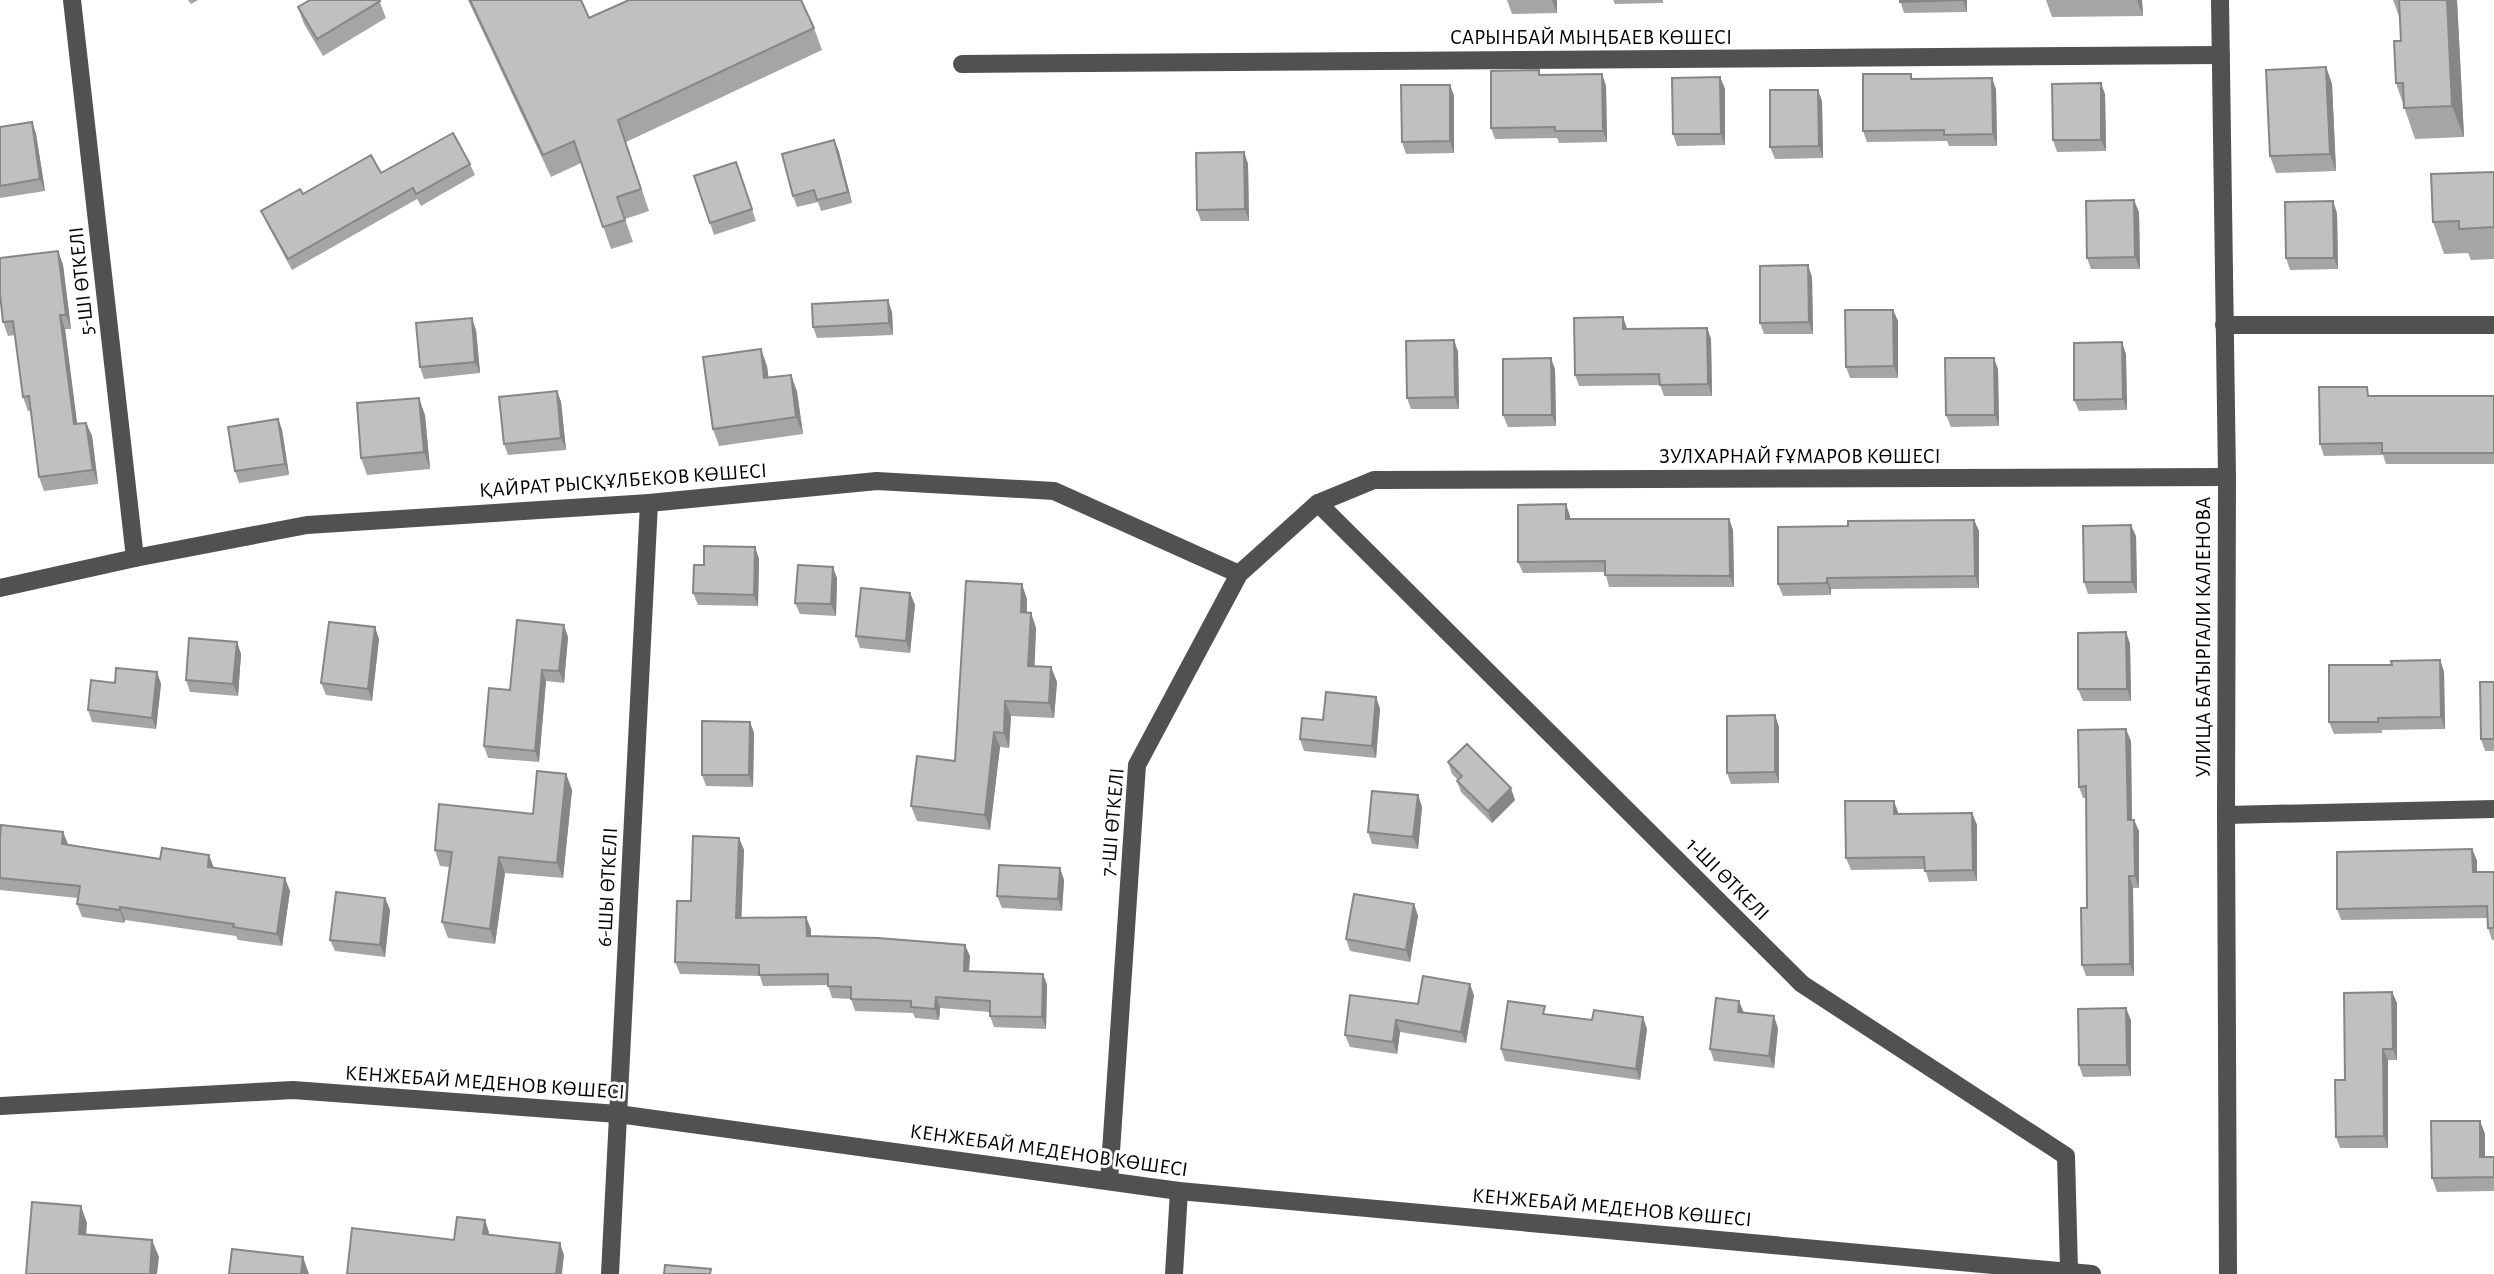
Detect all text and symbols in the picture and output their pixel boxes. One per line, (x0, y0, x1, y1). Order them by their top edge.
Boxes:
street label: САРЫНБАЙ МЫҢБАЕВ КӨШЕСІ (1450, 26, 1732, 48)
street label: 5-ШІ ӨТКЕЛІ (65, 226, 98, 336)
street label: ЗУЛХАРНАЙ ҒҰМАРОВ КӨШЕСІ (1659, 445, 1941, 467)
street label: ҚАЙРАТ РЫСҚҰЛБЕКОВ КӨШЕСІ (478, 459, 768, 501)
street label: УЛИЦА БАТЫРГАЛИ КАЛЕНОВА (2193, 497, 2214, 777)
street label: 7-ШІ ӨТКЕЛІ (1097, 767, 1128, 877)
street label: 6-ШЫ ӨТКЕЛІ (594, 827, 621, 947)
street label: 1-ШІ ӨТКЕЛІ (1682, 834, 1773, 925)
street label: КЕНЖЕБАЙ МЕДЕНОВ КӨШЕСІ (344, 1061, 626, 1103)
street label: КЕНЖЕБАЙ МЕДЕНОВ КӨШЕСІ (909, 1120, 1189, 1180)
street label: КЕНЖЕБАЙ МЕДЕНОВ КӨШЕСІ (1471, 1184, 1753, 1230)

